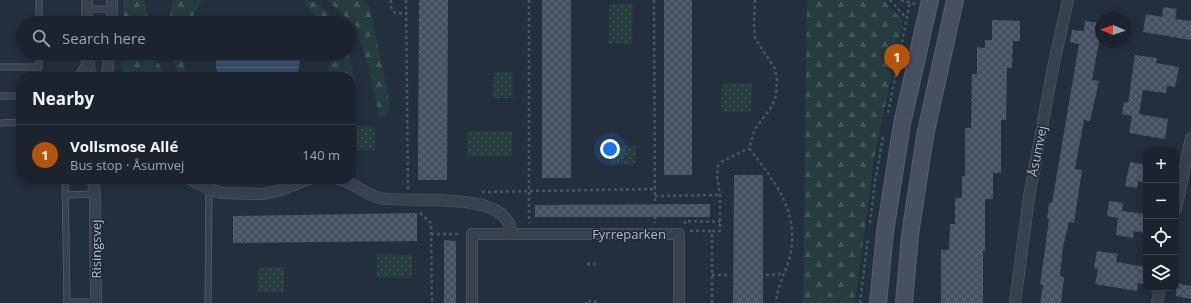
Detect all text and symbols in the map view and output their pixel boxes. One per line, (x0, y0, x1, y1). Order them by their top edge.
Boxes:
north arrow (1095, 12, 1131, 48)
search box (16, 16, 356, 60)
icon: search (30, 27, 52, 49)
text: Search here (62, 28, 146, 48)
pin: 1 (884, 44, 910, 77)
text: Nearby (32, 87, 94, 110)
street label: Åsumvej (1023, 124, 1051, 178)
text: Vollsmose Allé (70, 136, 178, 156)
your location (600, 139, 620, 159)
text: 1 (41, 146, 49, 164)
text: 140 m (302, 146, 340, 164)
map controls (1143, 147, 1179, 291)
button: + (1143, 147, 1179, 183)
text: Bus stop · Åsumvej (70, 156, 184, 174)
button: − (1143, 183, 1179, 219)
street label: Risingsvej (87, 219, 105, 279)
button: locate (1143, 219, 1179, 255)
street label: Fyrreparken (592, 225, 666, 243)
button: layers (1143, 255, 1179, 291)

